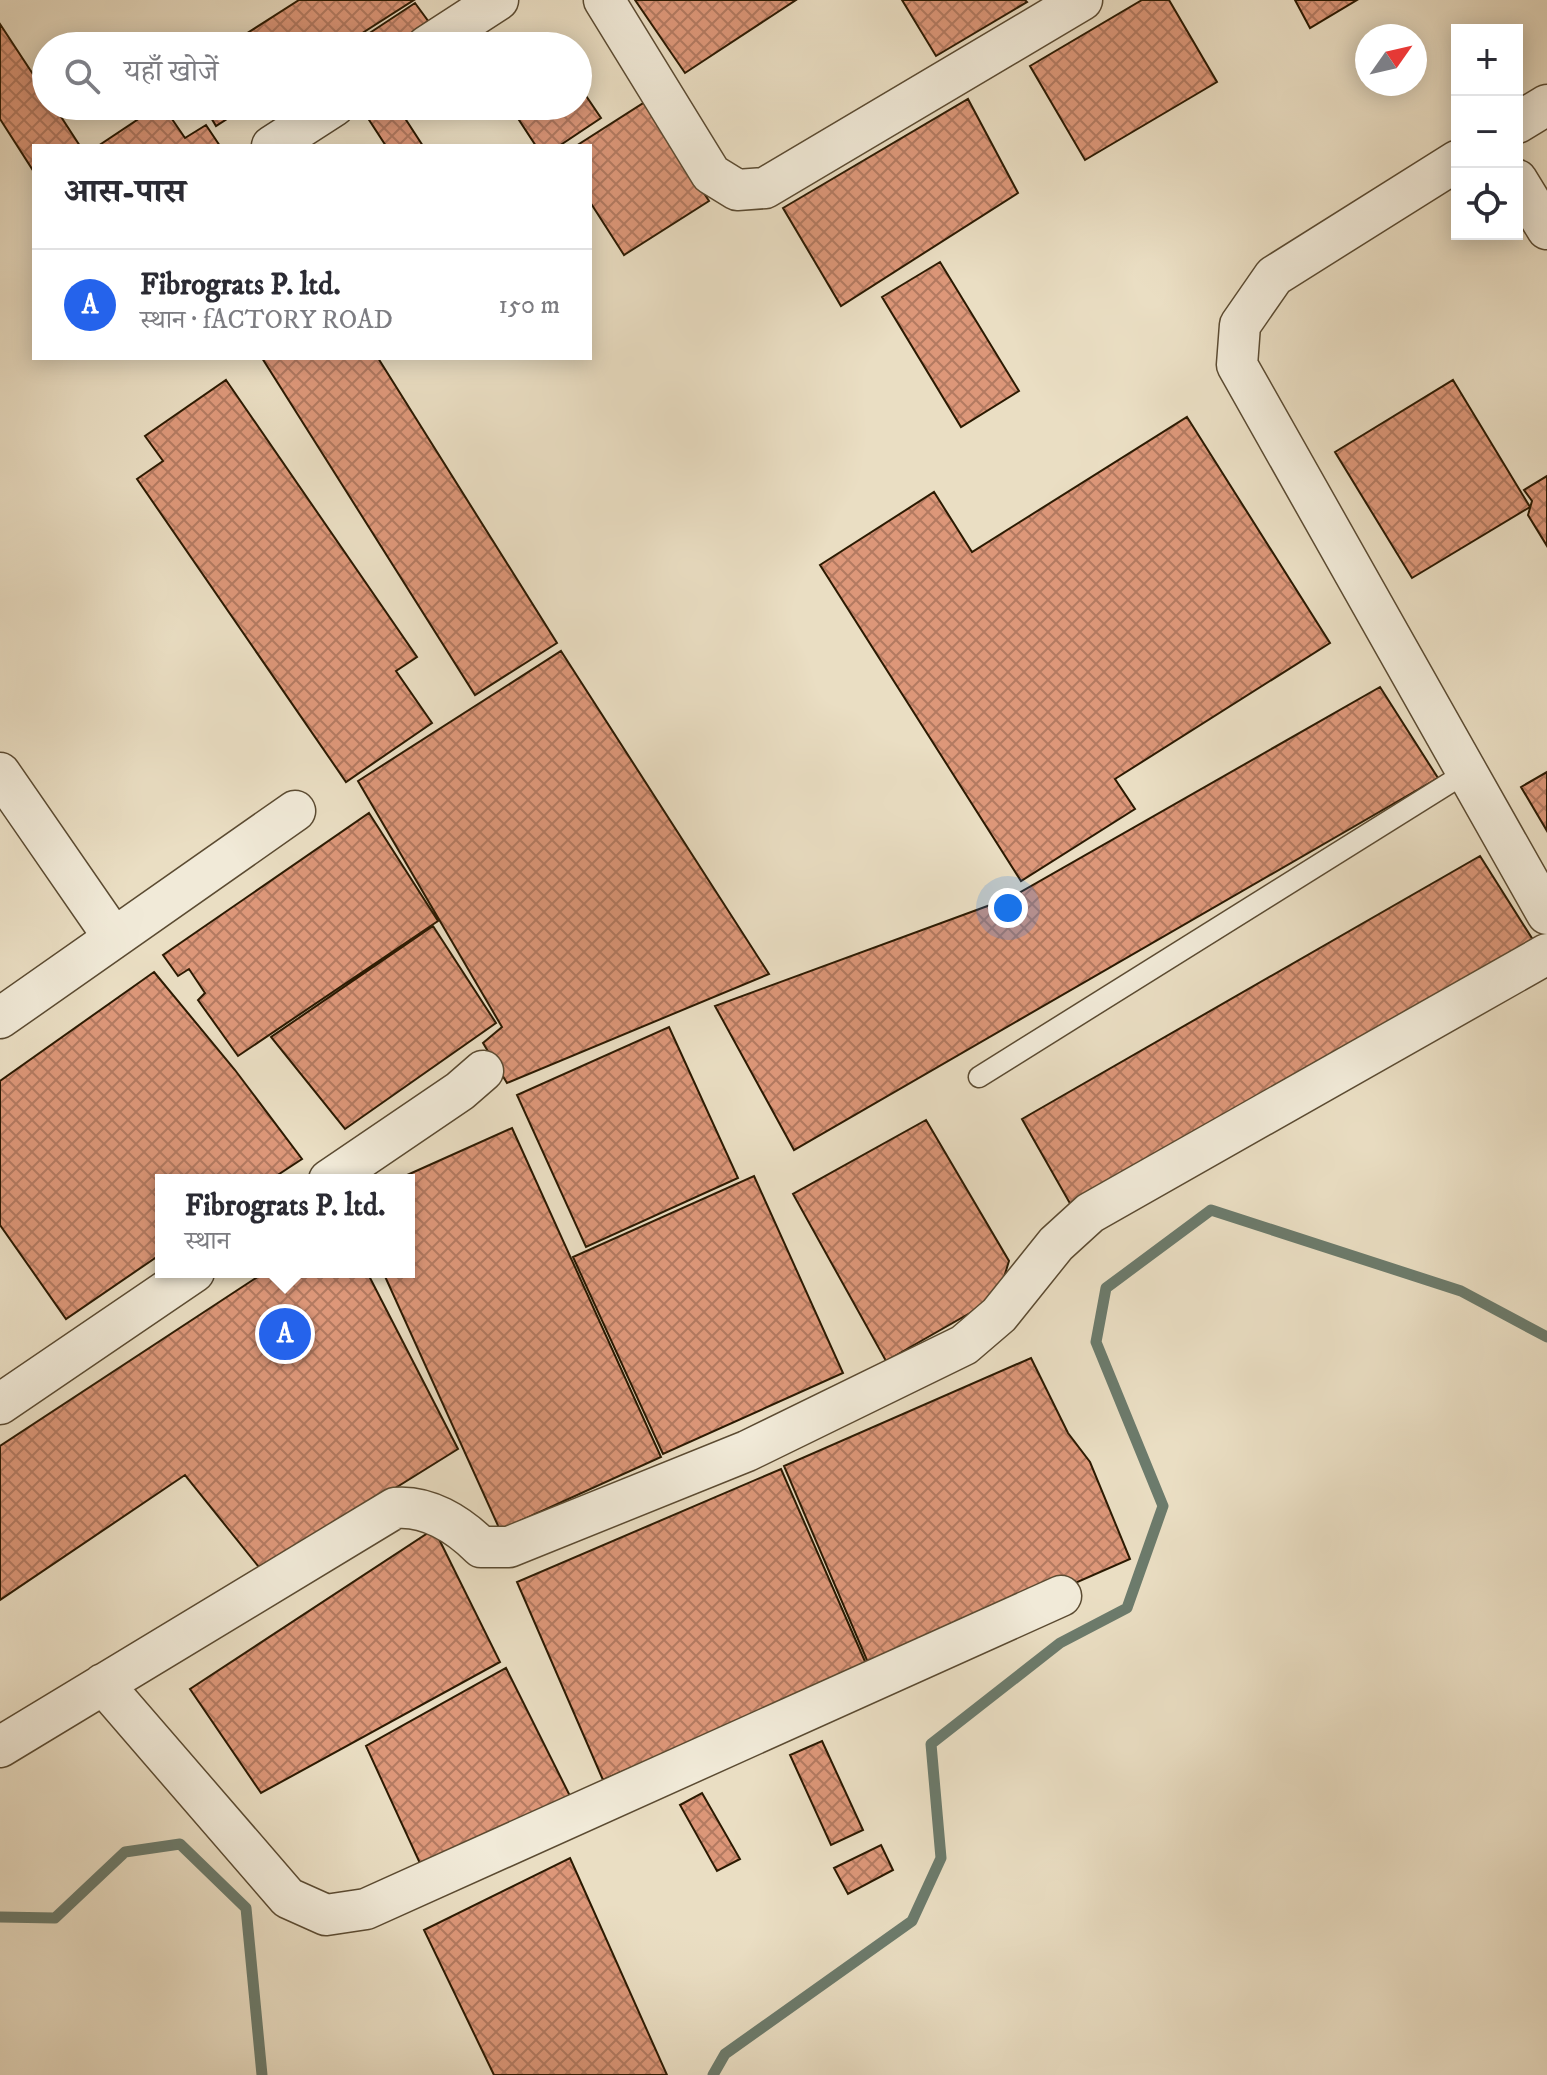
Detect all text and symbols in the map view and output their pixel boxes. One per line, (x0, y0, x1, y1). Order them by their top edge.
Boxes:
north arrow (1355, 24, 1427, 96)
map controls (1451, 24, 1523, 240)
button: + (1451, 24, 1523, 96)
search box (32, 32, 592, 120)
icon: search (60, 54, 104, 98)
text: यहाँ खोजें (124, 54, 218, 91)
button: − (1451, 96, 1523, 168)
button: locate (1451, 168, 1523, 240)
text: आस-पास (64, 171, 186, 213)
text: Fibrograts P. ltd. (140, 267, 341, 304)
text: A (82, 289, 98, 322)
text: 150 m (499, 289, 560, 322)
text: स्थान · fACTORY ROAD (140, 304, 393, 337)
your location (988, 888, 1028, 928)
popup (155, 1174, 415, 1278)
text: Fibrograts P. ltd. (185, 1188, 385, 1225)
text: स्थान (185, 1225, 230, 1258)
pin: A (259, 1304, 311, 1364)

